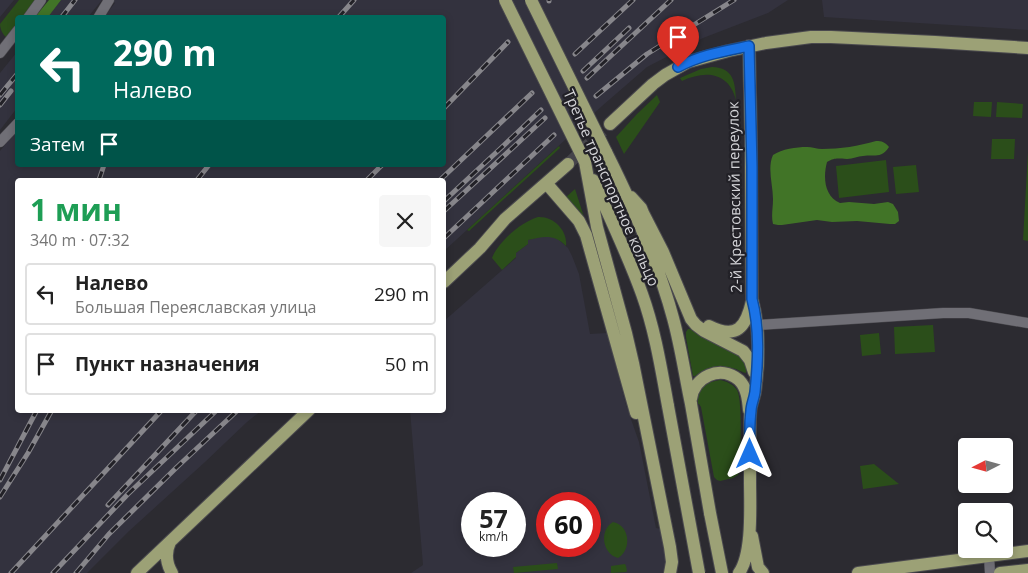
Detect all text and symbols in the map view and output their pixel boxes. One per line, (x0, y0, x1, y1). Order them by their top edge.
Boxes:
pin (657, 16, 699, 67)
icon: arrive (664, 23, 692, 51)
text: 290 m (113, 29, 217, 76)
icon: left (30, 35, 95, 100)
text: Налево (113, 74, 192, 104)
street label: Третье транспортное кольцо (559, 86, 664, 289)
street label: 2-й Крестовский переулок (722, 101, 746, 293)
icon: arrive (95, 130, 123, 158)
text: Затем (30, 131, 85, 157)
text: 1 мин (30, 189, 122, 230)
button: close (379, 195, 431, 247)
text: 340 m · 07:32 (30, 229, 130, 251)
text: Налево (75, 270, 148, 296)
icon: left (32, 280, 60, 308)
text: 290 m (374, 281, 429, 307)
text: Большая Переяславская улица (75, 296, 316, 318)
icon: arrive (32, 350, 60, 378)
text: Пункт назначения (75, 351, 260, 377)
text: 50 m (385, 351, 429, 377)
position arrow (723, 427, 775, 479)
north arrow (958, 438, 1012, 492)
map controls (958, 438, 1013, 558)
speed limit sign: 60 (536, 492, 601, 557)
text: 57 (479, 501, 508, 535)
button: search (958, 503, 1013, 558)
text: km/h (479, 528, 508, 545)

